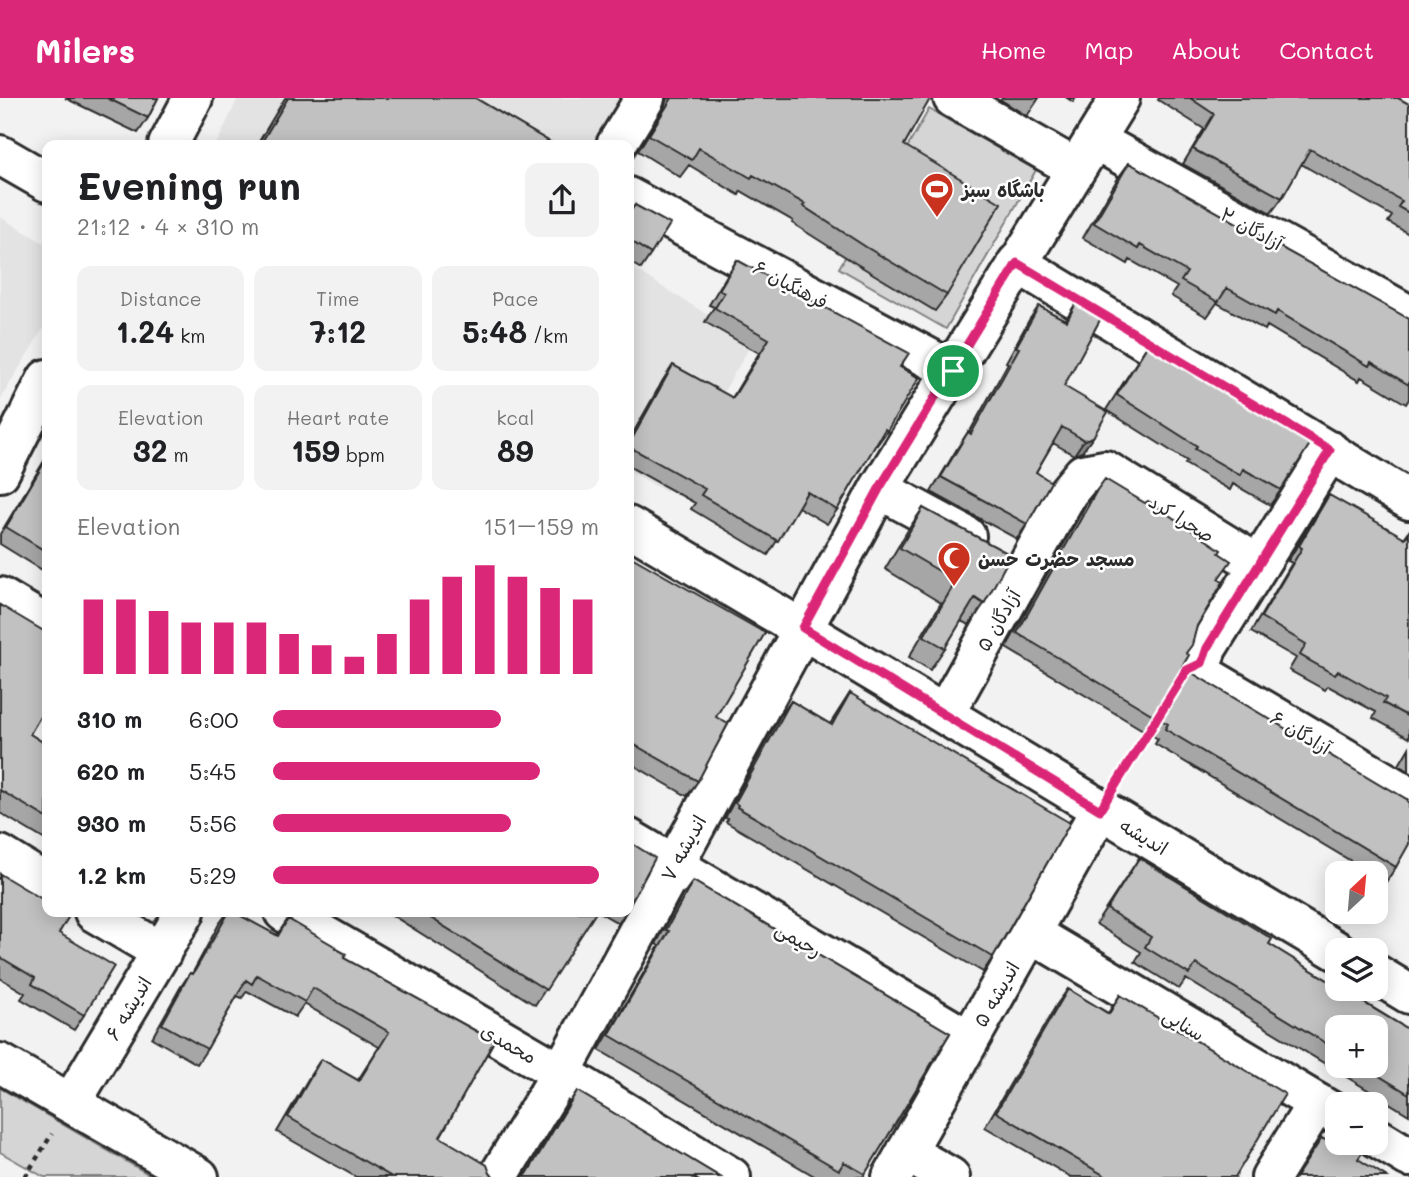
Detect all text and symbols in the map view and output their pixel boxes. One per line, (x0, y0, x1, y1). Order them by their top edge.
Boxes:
text: Milers (35, 28, 135, 71)
text: Home (981, 34, 1046, 65)
text: Map (1084, 34, 1133, 65)
text: About (1171, 34, 1241, 65)
text: Contact (1279, 34, 1374, 65)
text: Evening run (77, 160, 301, 210)
button: share (525, 163, 599, 237)
sports icon: باشگاه سبز (918, 170, 956, 219)
place label: باشگاه سبز (960, 177, 1045, 203)
street label: آزادگان ۲ (1216, 201, 1289, 256)
text: 21:12 · 4 × 310 m (77, 211, 259, 241)
street label: فرهنگیان ۶ (749, 254, 833, 314)
text: Distance (120, 286, 202, 311)
text: Time (316, 286, 360, 311)
text: Pace (492, 286, 539, 311)
text: 1.24 (116, 311, 174, 351)
text: 7:12 (310, 311, 366, 351)
text: 5:48 (462, 311, 527, 351)
text: km (174, 323, 205, 348)
text: /km (527, 323, 568, 348)
pin (923, 341, 983, 401)
icon: arrive (934, 352, 972, 390)
text: Elevation (118, 405, 203, 430)
text: Heart rate (287, 405, 389, 430)
text: kcal (496, 405, 534, 430)
text: 32 (133, 430, 167, 470)
text: 159 (291, 430, 340, 470)
text: 89 (497, 430, 534, 470)
text: m (167, 442, 189, 467)
text: bpm (340, 442, 385, 467)
street label: صحرا کرد (1145, 488, 1219, 548)
text: Elevation (77, 511, 180, 541)
text: 151–159 m (483, 511, 599, 541)
mosque icon: مسجد حضرت حسن (935, 539, 973, 588)
place label: مسجد حضرت حسن (978, 546, 1135, 571)
street label: آزادگان ۵ (970, 583, 1026, 656)
text: 310 m (77, 704, 142, 734)
text: 6:00 (189, 704, 238, 734)
street label: آزادگان ۶ (1266, 704, 1337, 760)
text: 620 m (77, 756, 145, 786)
text: 5:45 (189, 756, 236, 786)
text: 930 m (77, 808, 146, 838)
text: 5:56 (189, 808, 237, 838)
street label: اندیشه ۷ (655, 811, 711, 885)
street label: اندیشه (1115, 812, 1173, 860)
text: 1.2 km (77, 860, 146, 890)
text: 5:29 (189, 860, 236, 890)
north arrow (1325, 861, 1388, 924)
map controls (1325, 861, 1388, 1155)
street label: رحیمی (771, 915, 827, 963)
button: layers (1325, 938, 1388, 1001)
street label: اندیشه ۵ (967, 957, 1025, 1031)
street label: اندیشه ۶ (99, 972, 157, 1044)
street label: سنایی (1158, 1002, 1209, 1047)
button: + (1325, 1015, 1388, 1078)
street label: محمدی (477, 1017, 541, 1069)
button: − (1325, 1092, 1388, 1155)

